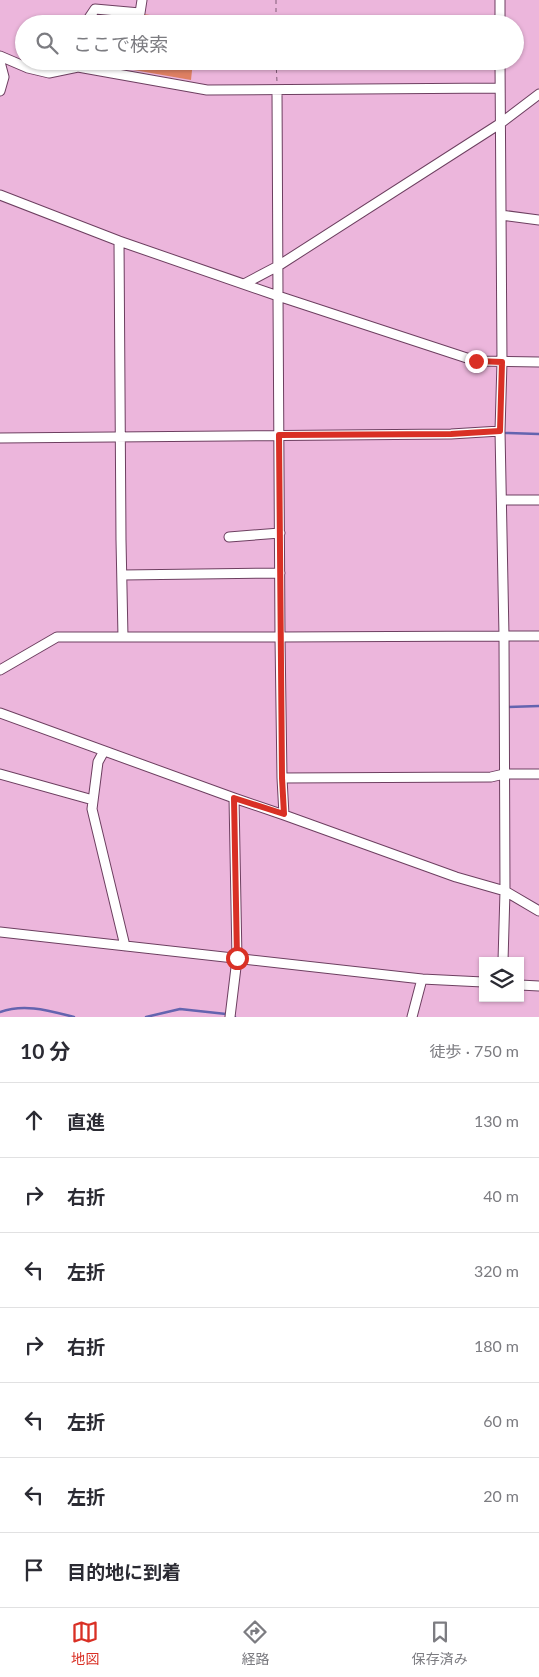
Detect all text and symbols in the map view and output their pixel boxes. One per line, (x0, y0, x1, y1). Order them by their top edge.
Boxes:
search box (15, 15, 524, 70)
icon: search (33, 29, 61, 57)
text: ここで検索 (73, 32, 168, 55)
route end (465, 350, 488, 373)
route start (226, 947, 249, 970)
map controls (479, 957, 524, 1002)
button: layers (479, 957, 524, 1002)
text: 10 分 (20, 1038, 70, 1063)
text: 徒歩 · 750 m (430, 1041, 519, 1060)
icon: ahead (20, 1106, 48, 1134)
text: 直進 (67, 1110, 105, 1133)
text: 130 m (474, 1111, 519, 1130)
icon: right (20, 1181, 48, 1209)
text: 右折 (67, 1185, 105, 1208)
text: 40 m (483, 1186, 519, 1205)
icon: left (20, 1256, 48, 1284)
text: 左折 (67, 1260, 105, 1283)
text: 320 m (474, 1261, 519, 1280)
icon: right (20, 1331, 48, 1359)
text: 右折 (67, 1335, 105, 1358)
text: 180 m (474, 1336, 519, 1355)
icon: left (20, 1406, 48, 1434)
text: 左折 (67, 1410, 105, 1433)
text: 60 m (483, 1411, 519, 1430)
icon: left (20, 1481, 48, 1509)
text: 左折 (67, 1485, 105, 1508)
text: 20 m (483, 1486, 519, 1505)
icon: arrive (20, 1556, 48, 1584)
text: 目的地に到着 (67, 1560, 181, 1583)
tab: 地図 (71, 1618, 99, 1668)
tab: 経路 (241, 1618, 269, 1668)
tab: 保存済み (412, 1618, 468, 1668)

